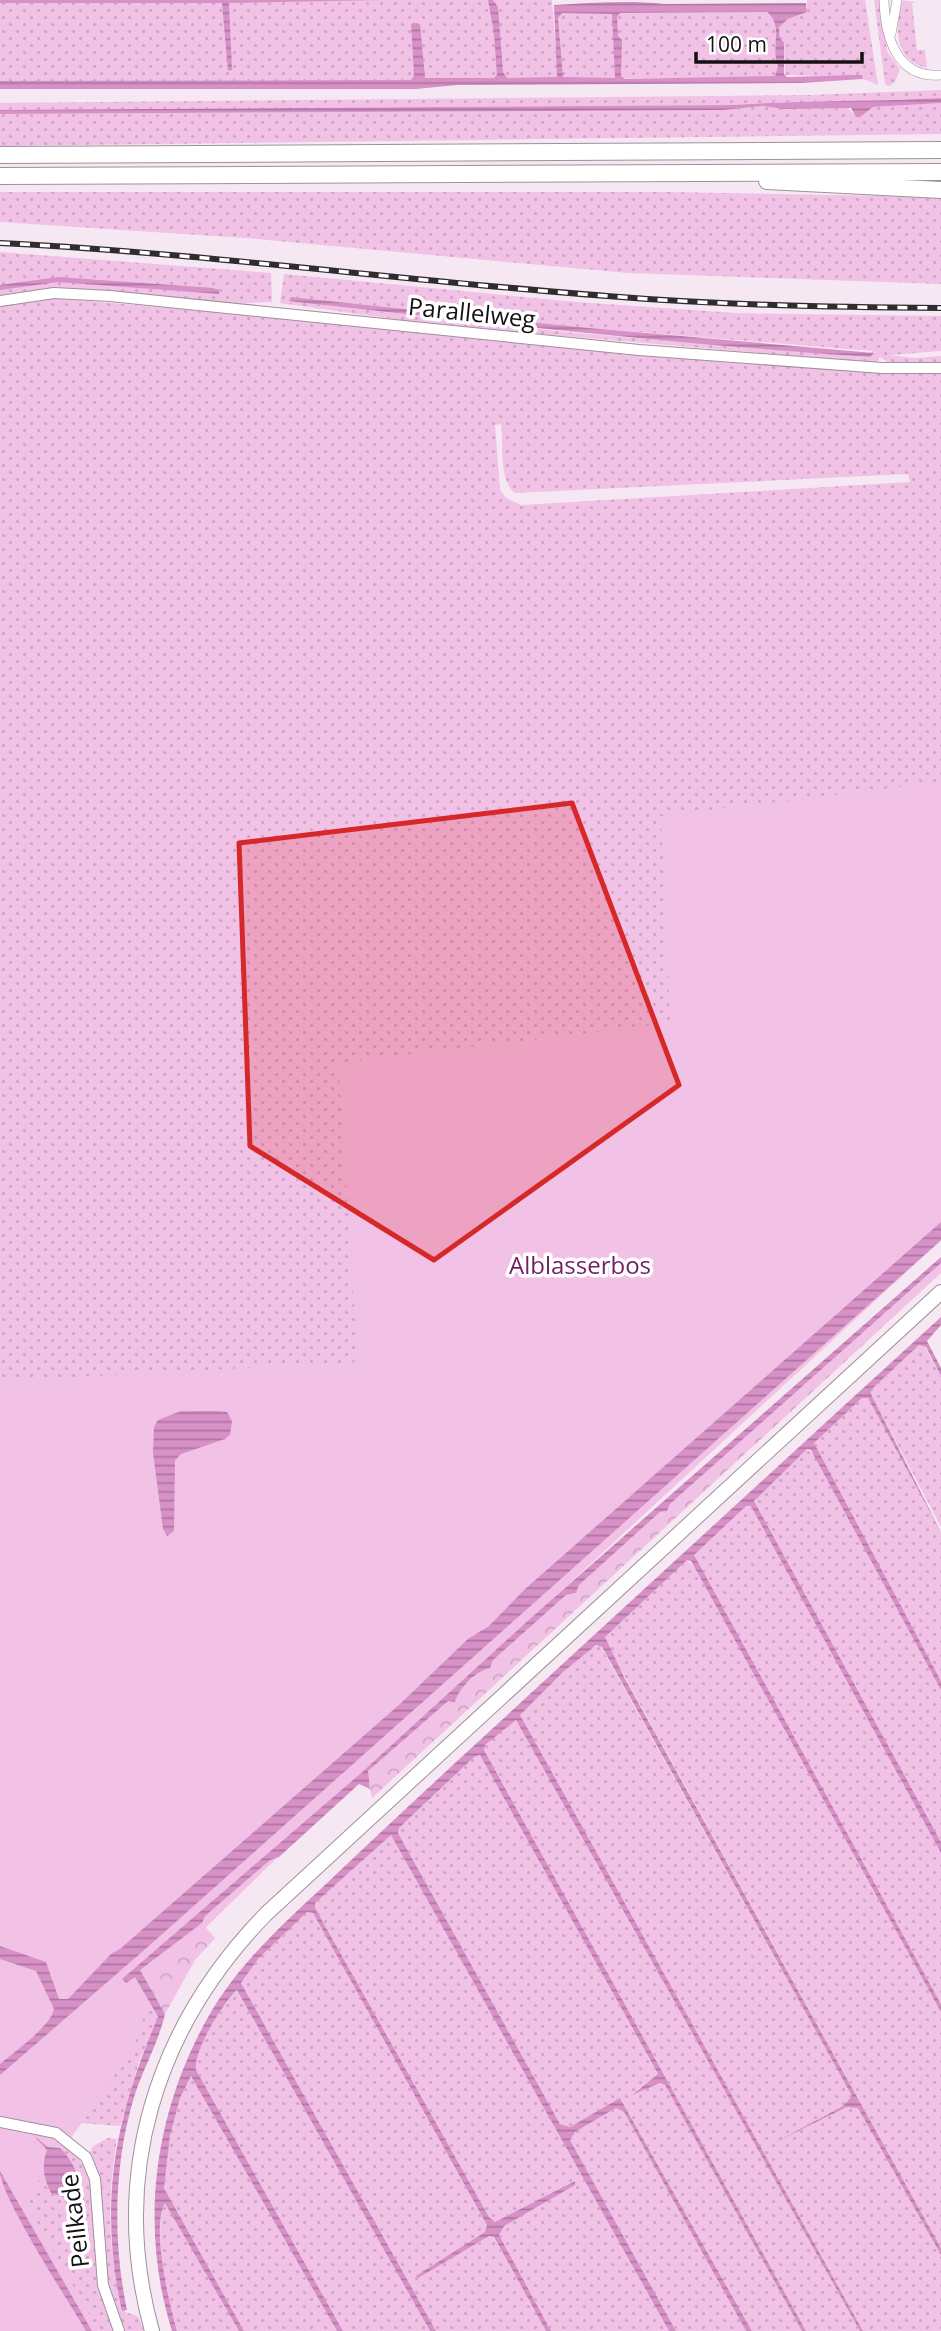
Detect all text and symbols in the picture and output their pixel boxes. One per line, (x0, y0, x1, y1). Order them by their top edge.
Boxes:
scale bar (696, 21, 862, 65)
text: 100 m (706, 30, 767, 58)
street label: Parallelweg (407, 289, 537, 335)
park label: Alblasserbos (509, 1248, 651, 1281)
street label: Peilkade (52, 2172, 96, 2270)

